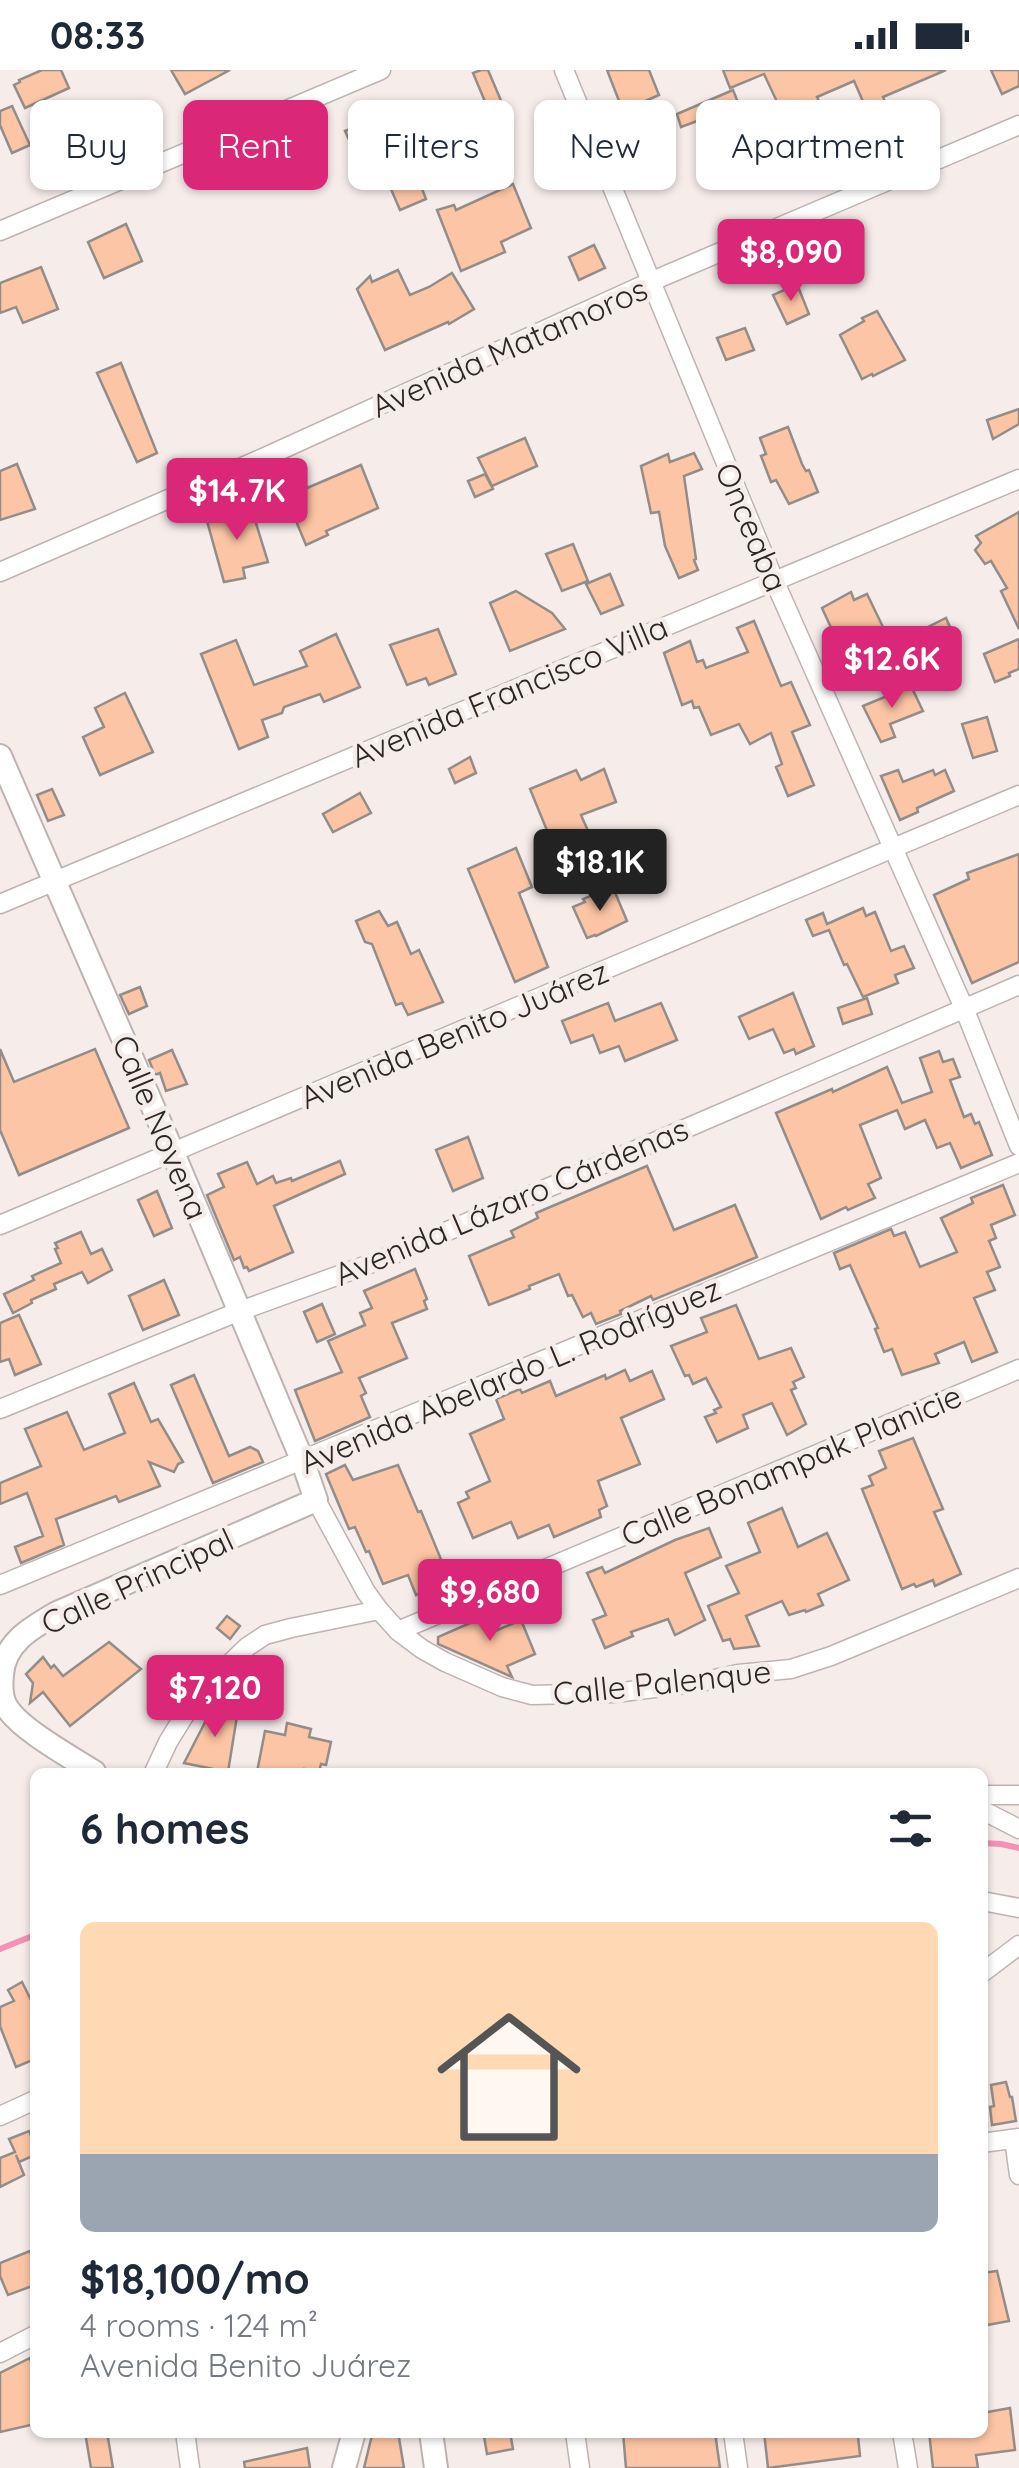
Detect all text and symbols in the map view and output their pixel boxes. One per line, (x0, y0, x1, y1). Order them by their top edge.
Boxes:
text: 08:33 (50, 11, 145, 59)
chip: Buy (30, 100, 163, 190)
chip: Rent (183, 100, 328, 190)
chip: Filters (348, 100, 514, 190)
chip: New (534, 100, 676, 190)
chip: Apartment (696, 100, 940, 190)
pin: $8,090 (710, 219, 872, 304)
text: $8,090 (740, 231, 842, 271)
street label: Avenida Matamoros (365, 268, 653, 426)
street label: Onceaba (707, 457, 797, 597)
pin: $14.7K (156, 458, 318, 543)
text: $14.7K (189, 470, 285, 510)
street label: Avenida Francisco Villa (344, 606, 674, 776)
pin: $12.6K (811, 626, 973, 711)
text: $12.6K (844, 638, 940, 678)
pin: $18.1K (519, 829, 681, 914)
text: $18.1K (556, 841, 644, 881)
street label: Avenida Benito Juárez (294, 951, 614, 1117)
street label: Calle Novena (104, 1029, 218, 1225)
street label: Avenida Lázaro Cárdenas (328, 1108, 694, 1294)
street label: Avenida Abelardo L. Rodríguez (293, 1268, 727, 1482)
street label: Calle Bonampak Planicie (615, 1375, 967, 1555)
street label: Calle Principal (34, 1519, 240, 1643)
pin: $9,680 (409, 1559, 571, 1644)
text: $9,680 (440, 1571, 540, 1611)
street label: Calle Palenque (551, 1651, 773, 1713)
pin: $7,120 (134, 1655, 296, 1740)
text: $7,120 (169, 1667, 261, 1707)
icon: filters (883, 1801, 938, 1856)
text: 6 homes (80, 1802, 250, 1855)
icon: home (419, 1987, 599, 2167)
text: $18,100/mo (80, 2252, 310, 2305)
text: 4 rooms · 124 m² (80, 2305, 318, 2345)
text: Avenida Benito Juárez (80, 2345, 411, 2385)

